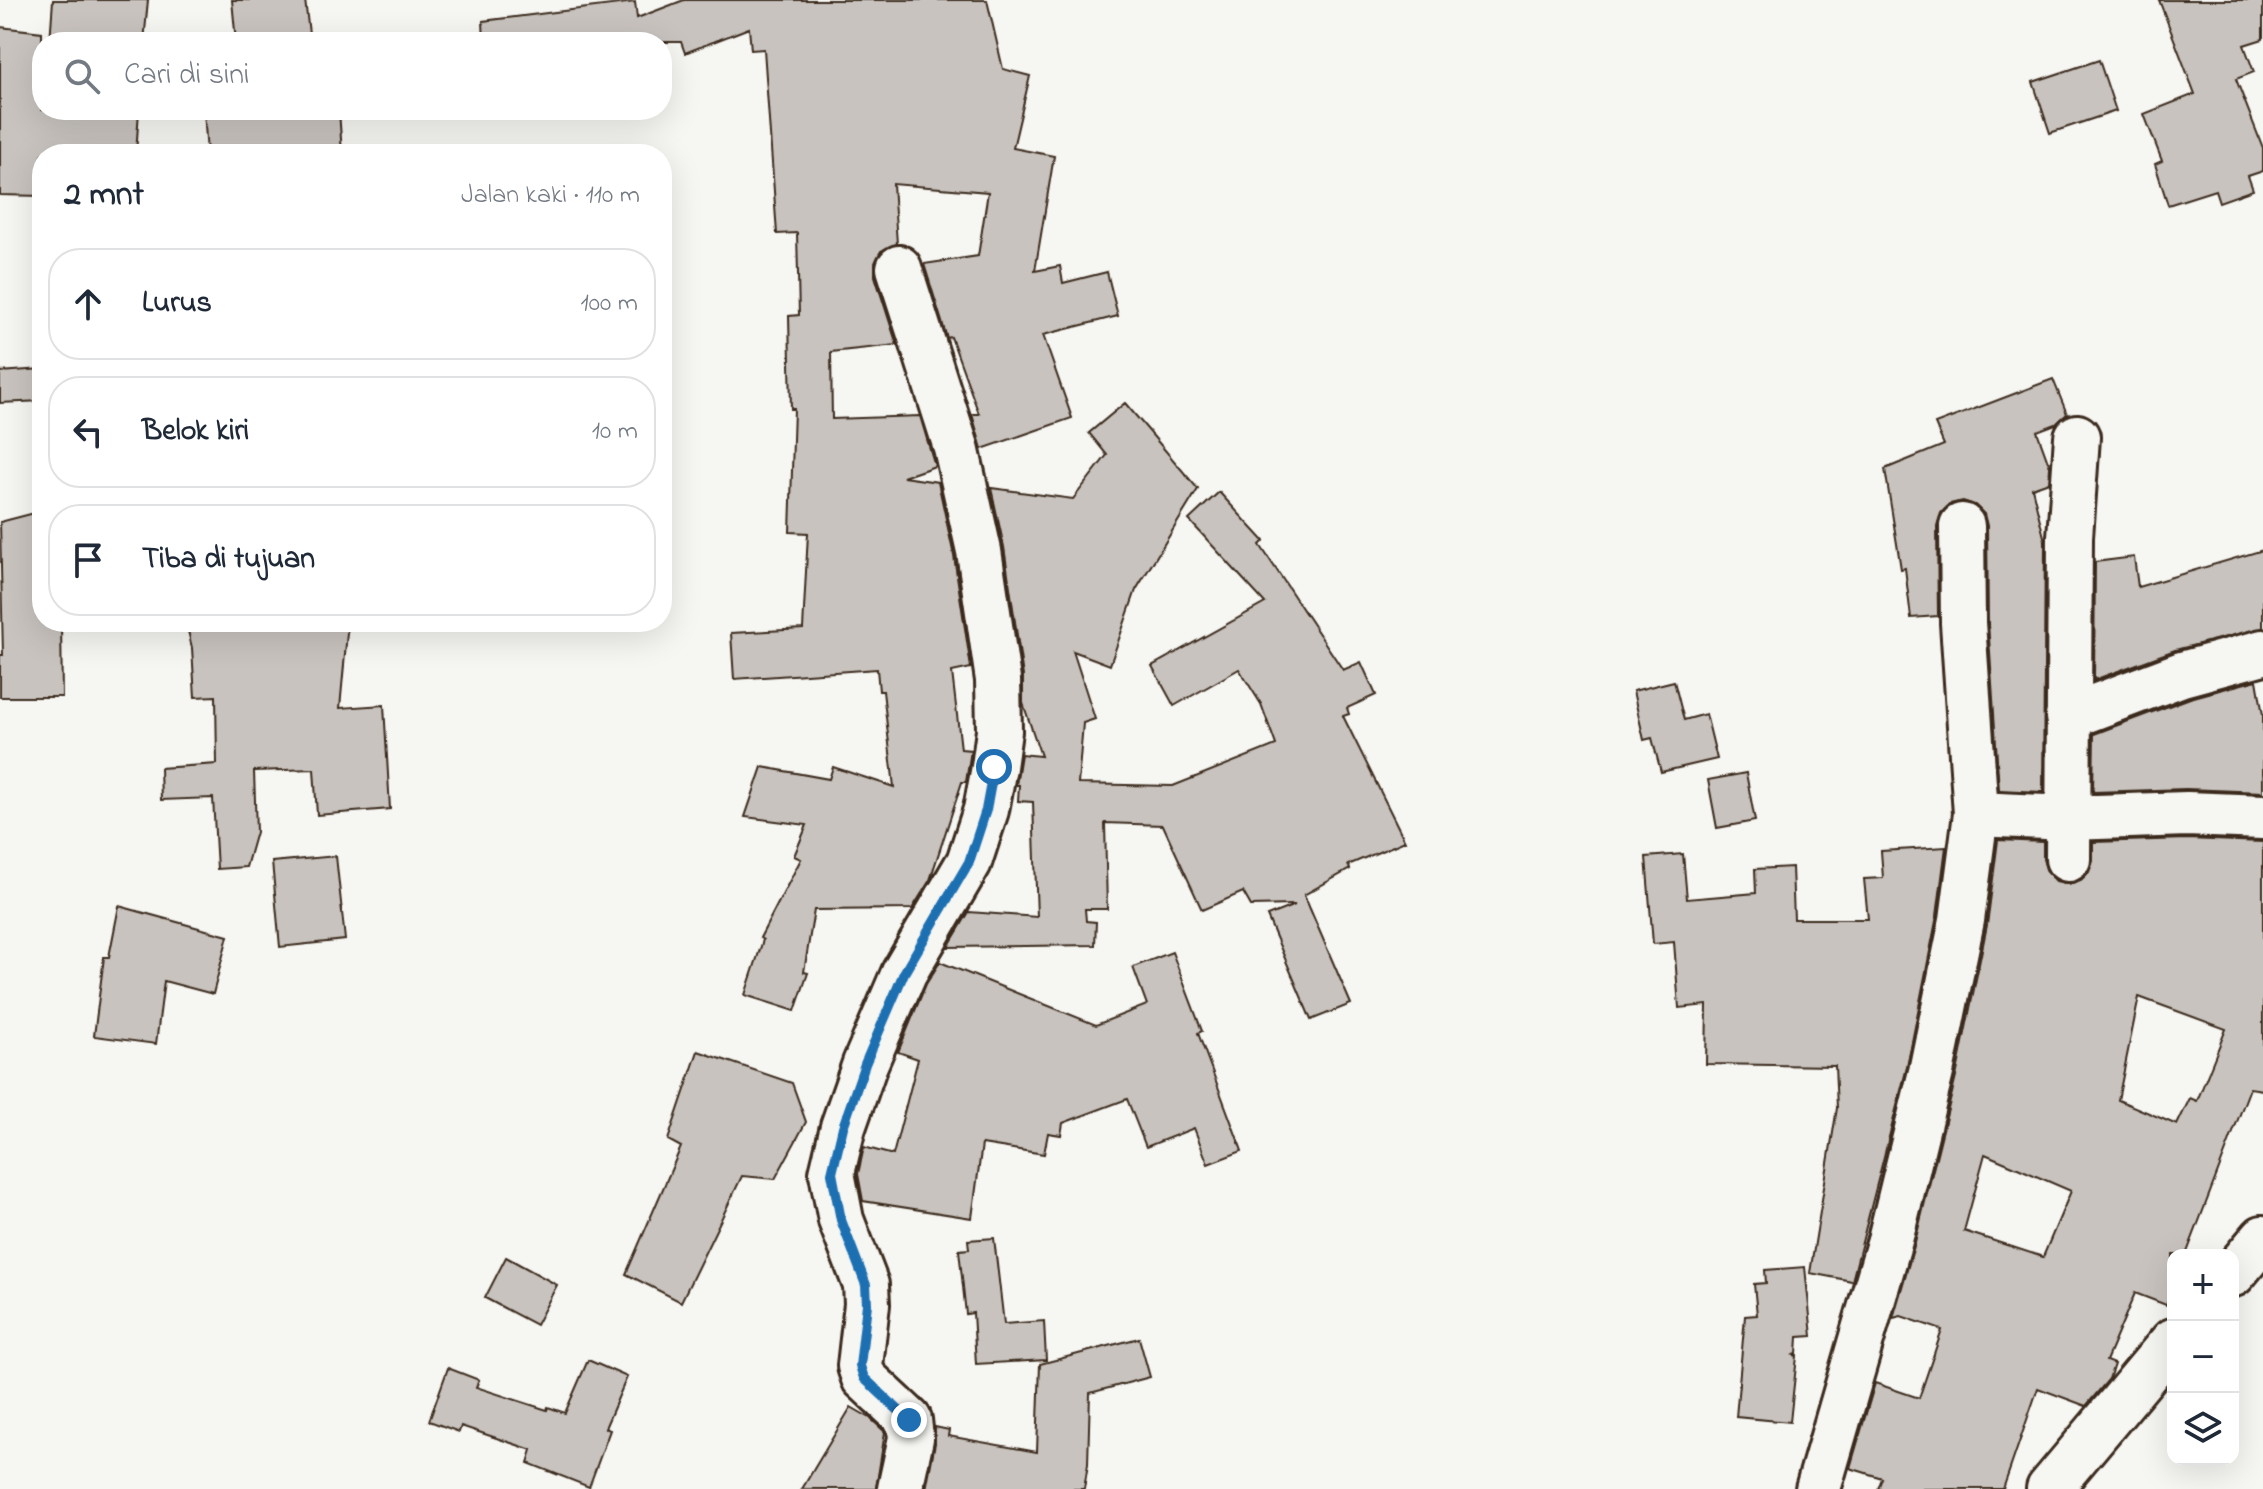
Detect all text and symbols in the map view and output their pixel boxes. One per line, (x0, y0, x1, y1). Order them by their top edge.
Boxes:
search box (32, 32, 672, 120)
icon: search (60, 54, 104, 98)
text: Cari di sini (124, 54, 250, 98)
text: 2 mnt (64, 171, 144, 221)
text: Jalan kaki · 110 m (461, 177, 640, 215)
icon: ahead (66, 282, 110, 326)
text: Lurus (142, 282, 212, 326)
text: 100 m (581, 285, 638, 323)
icon: left (66, 410, 110, 454)
text: Belok kiri (142, 410, 249, 454)
text: 10 m (592, 413, 638, 451)
icon: arrive (66, 538, 110, 582)
text: Tiba di tujuan (142, 538, 315, 582)
route start (976, 749, 1012, 785)
map controls (2167, 1249, 2239, 1465)
button: + (2167, 1249, 2239, 1321)
button: − (2167, 1321, 2239, 1393)
button: layers (2167, 1393, 2239, 1465)
route end (891, 1402, 927, 1438)

